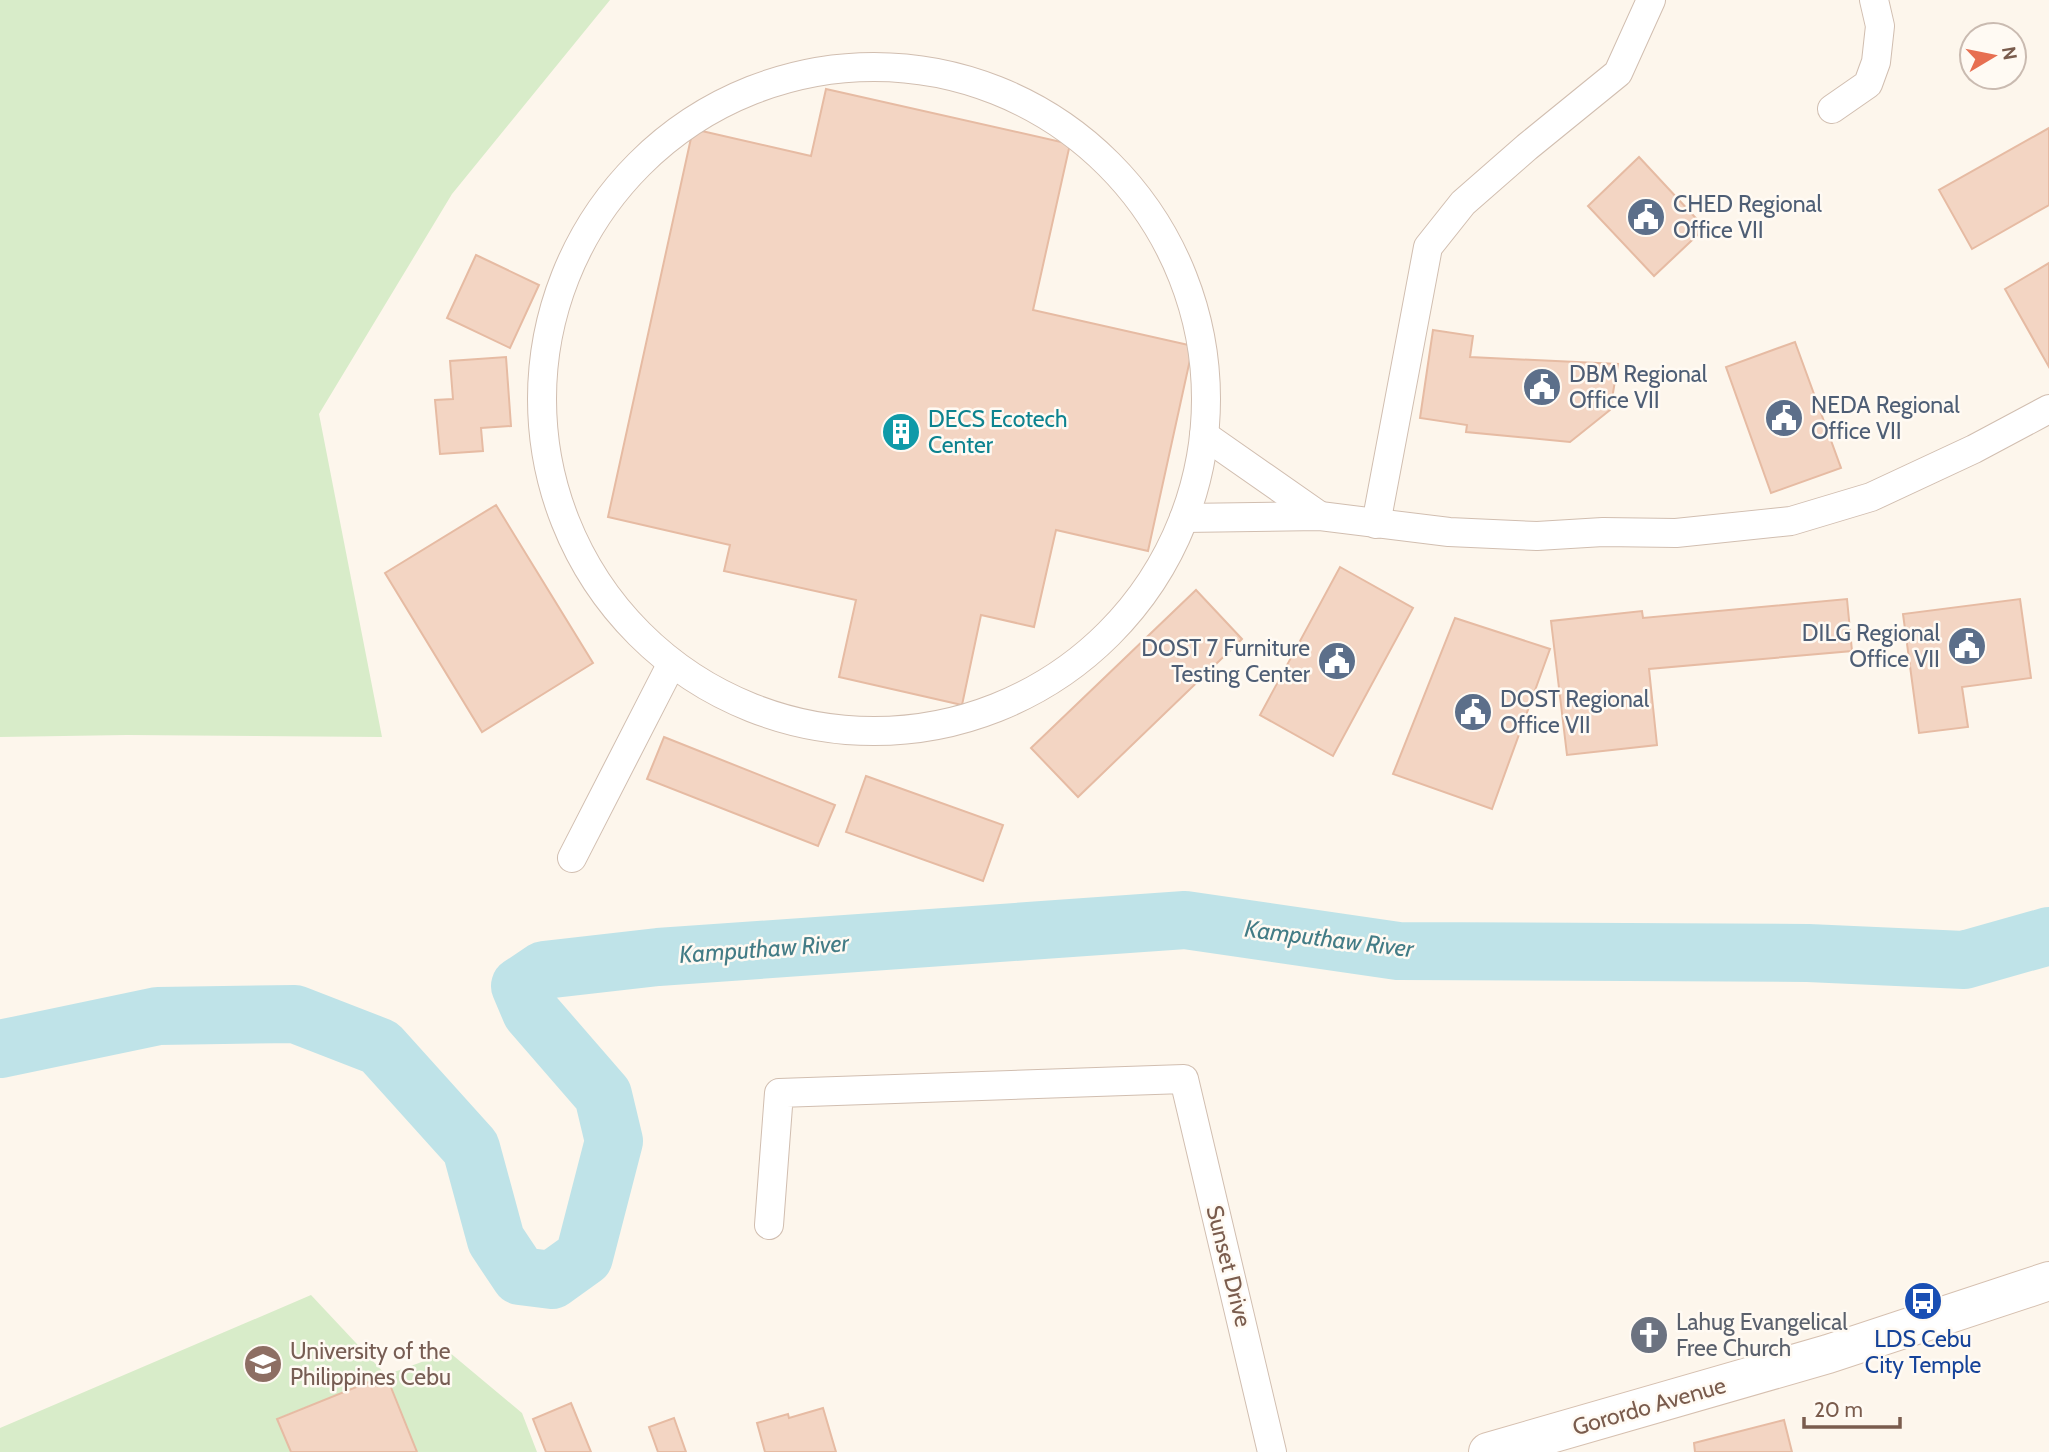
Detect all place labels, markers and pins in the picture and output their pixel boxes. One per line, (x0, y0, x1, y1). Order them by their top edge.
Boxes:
place label: CHED Regional Office VII (1673, 190, 1823, 244)
public building icon: CHED Regional Office VII (1625, 196, 1667, 238)
place label: DBM Regional Office VII (1569, 360, 1708, 414)
public building icon: DBM Regional Office VII (1521, 366, 1563, 408)
place label: NEDA Regional Office VII (1811, 391, 1960, 445)
public building icon: NEDA Regional Office VII (1763, 397, 1805, 439)
place label: DECS Ecotech Center (928, 405, 1067, 459)
building icon: DECS Ecotech Center (880, 411, 922, 453)
place label: DILG Regional Office VII (1802, 619, 1941, 673)
public building icon: DILG Regional Office VII (1946, 625, 1988, 667)
place label: DOST 7 Furniture Testing Center (1141, 634, 1311, 688)
public building icon: DOST 7 Furniture Testing Center (1316, 640, 1358, 682)
place label: DOST Regional Office VII (1500, 685, 1650, 739)
public building icon: DOST Regional Office VII (1452, 691, 1494, 733)
bus stop icon: LDS Cebu City Temple (1902, 1280, 1944, 1322)
place label: Lahug Evangelical Free Church (1676, 1308, 1848, 1362)
church icon: Lahug Evangelical Free Church (1628, 1314, 1670, 1356)
place label: LDS Cebu City Temple (1865, 1325, 1982, 1379)
place label: University of the Philippines Cebu (290, 1337, 451, 1391)
school or university icon: University of the Philippines Cebu (242, 1343, 284, 1385)

